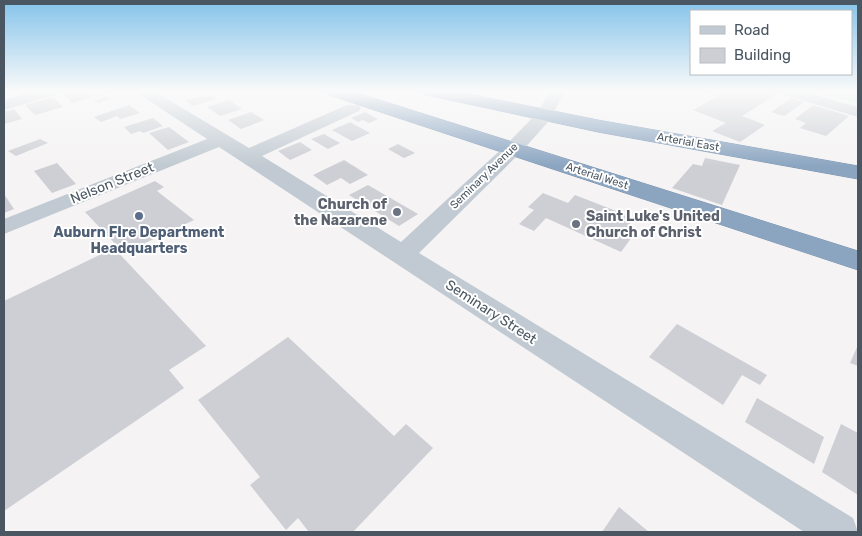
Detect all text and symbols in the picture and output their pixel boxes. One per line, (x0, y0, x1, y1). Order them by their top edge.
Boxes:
legend (690, 10, 852, 75)
text: Road (734, 21, 770, 39)
text: Building (734, 46, 791, 64)
street label: Arterial East (656, 130, 721, 154)
street label: Seminary Avenue (447, 140, 521, 212)
street label: Nelson Street (68, 158, 157, 207)
street label: Arterial West (564, 160, 630, 192)
place label: Church of the Nazarene (294, 196, 388, 229)
marker: Church of the Nazarene (391, 206, 403, 218)
place label: Saint Luke's United Church of Christ (586, 208, 720, 241)
marker: Auburn FIre Department Headquarters (133, 210, 145, 222)
marker: Saint Luke's United Church of Christ (570, 218, 582, 230)
place label: Auburn FIre Department Headquarters (54, 224, 225, 257)
street label: Seminary Street (442, 276, 540, 348)

